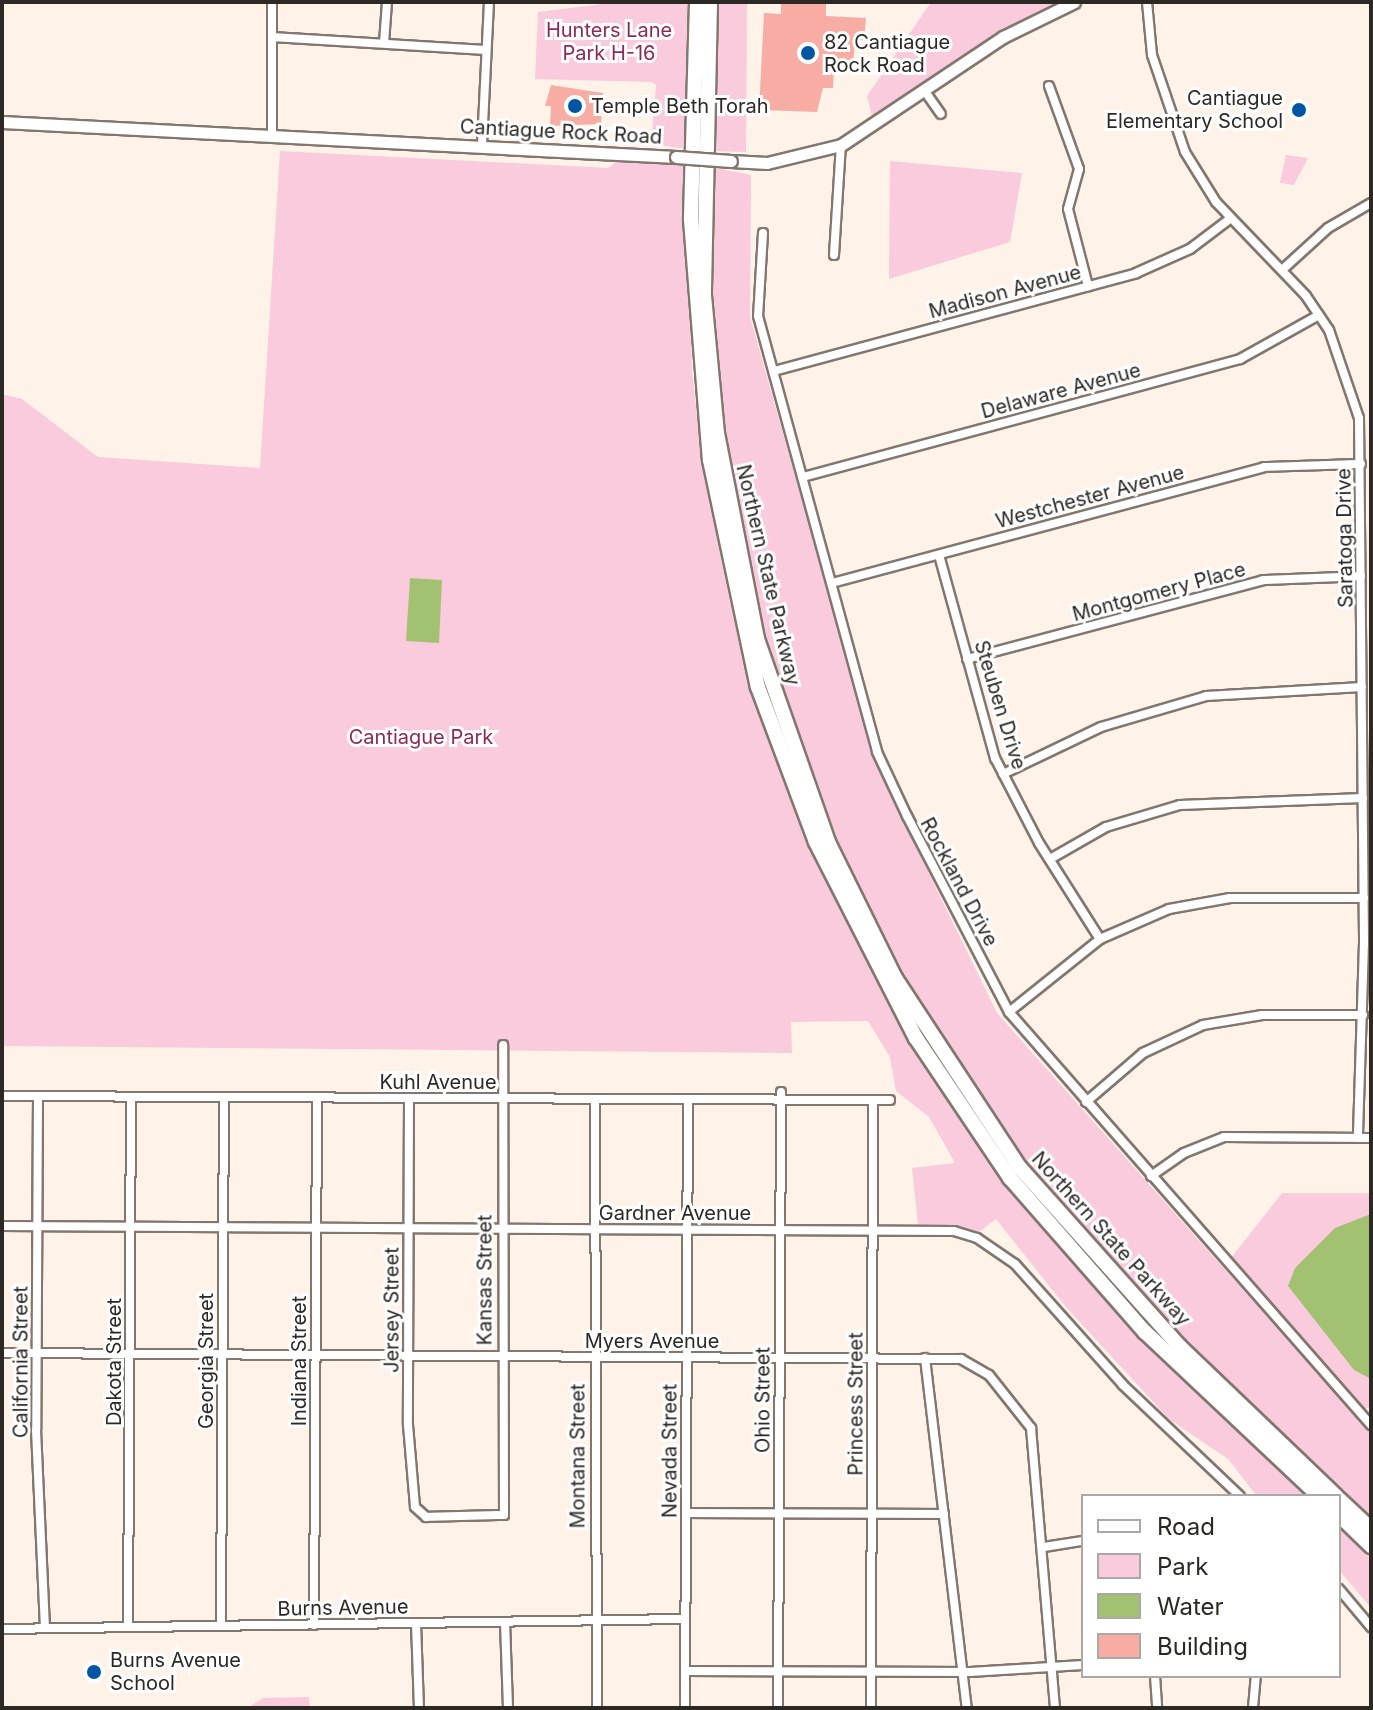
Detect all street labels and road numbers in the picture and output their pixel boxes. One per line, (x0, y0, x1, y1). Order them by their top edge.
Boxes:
street label: Cantiague Rock Road (459, 115, 663, 149)
street label: Madison Avenue (926, 260, 1084, 324)
street label: Delaware Avenue (978, 358, 1144, 424)
street label: Westchester Avenue (993, 460, 1187, 534)
street label: Northern State Parkway (731, 462, 805, 688)
street label: Saratoga Drive (1332, 468, 1358, 608)
street label: Montgomery Place (1070, 557, 1248, 627)
street label: Steuben Drive (969, 638, 1031, 772)
street label: Rockland Drive (915, 814, 1003, 950)
street label: Kuhl Avenue (379, 1070, 497, 1094)
street label: Northern State Parkway (1026, 1147, 1196, 1331)
street label: Gardner Avenue (599, 1201, 751, 1225)
street label: Kansas Street (473, 1215, 497, 1345)
street label: Jersey Street (380, 1247, 404, 1373)
street label: California Street (9, 1286, 33, 1438)
street label: Georgia Street (194, 1293, 218, 1429)
street label: Indiana Street (287, 1296, 311, 1426)
street label: Dakota Street (102, 1298, 126, 1426)
street label: Myers Avenue (585, 1329, 719, 1353)
street label: Princess Street (844, 1332, 868, 1476)
street label: Ohio Street (751, 1347, 775, 1453)
street label: Montana Street (566, 1384, 590, 1528)
street label: Nevada Street (658, 1384, 682, 1518)
street label: Burns Avenue (277, 1595, 409, 1621)

